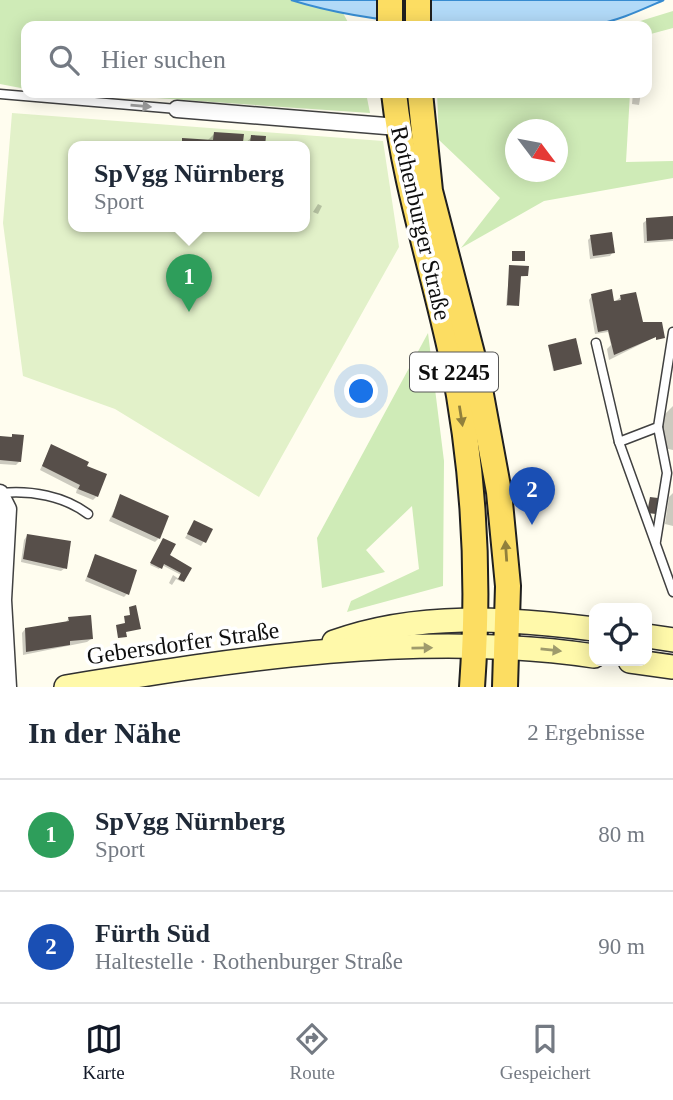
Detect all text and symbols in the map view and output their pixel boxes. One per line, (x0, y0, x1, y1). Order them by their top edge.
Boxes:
search box (21, 21, 652, 98)
icon: search (45, 41, 83, 79)
text: Hier suchen (101, 45, 226, 74)
one-way arrow (130, 101, 152, 112)
north arrow (505, 119, 568, 182)
street label: Rothenburger Straße (386, 123, 456, 323)
popup (68, 141, 310, 232)
text: SpVgg Nürnberg (94, 159, 284, 188)
text: Sport (94, 189, 144, 214)
pin: 1 (166, 254, 212, 312)
road number: St 2245 (410, 352, 498, 392)
your location (344, 374, 378, 408)
one-way arrow (456, 405, 467, 427)
pin: 2 (509, 467, 555, 525)
one-way arrow (500, 540, 511, 562)
map controls (589, 603, 652, 666)
button: locate (589, 603, 652, 666)
street label: Gebersdorfer Straße (85, 617, 281, 669)
one-way arrow (411, 642, 433, 654)
one-way arrow (540, 645, 562, 656)
text: In der Nähe (28, 716, 181, 749)
text: 2 Ergebnisse (527, 720, 645, 745)
text: SpVgg Nürnberg (95, 807, 285, 836)
text: 1 (45, 822, 57, 847)
text: 80 m (598, 822, 645, 847)
text: Sport (95, 837, 145, 862)
text: Fürth Süd (95, 919, 210, 948)
text: 2 (45, 934, 57, 959)
text: 90 m (598, 934, 645, 959)
text: Haltestelle · Rothenburger Straße (95, 949, 403, 974)
tab: Karte (82, 1020, 125, 1084)
tab: Route (290, 1020, 335, 1084)
tab: Gespeichert (500, 1020, 591, 1084)

